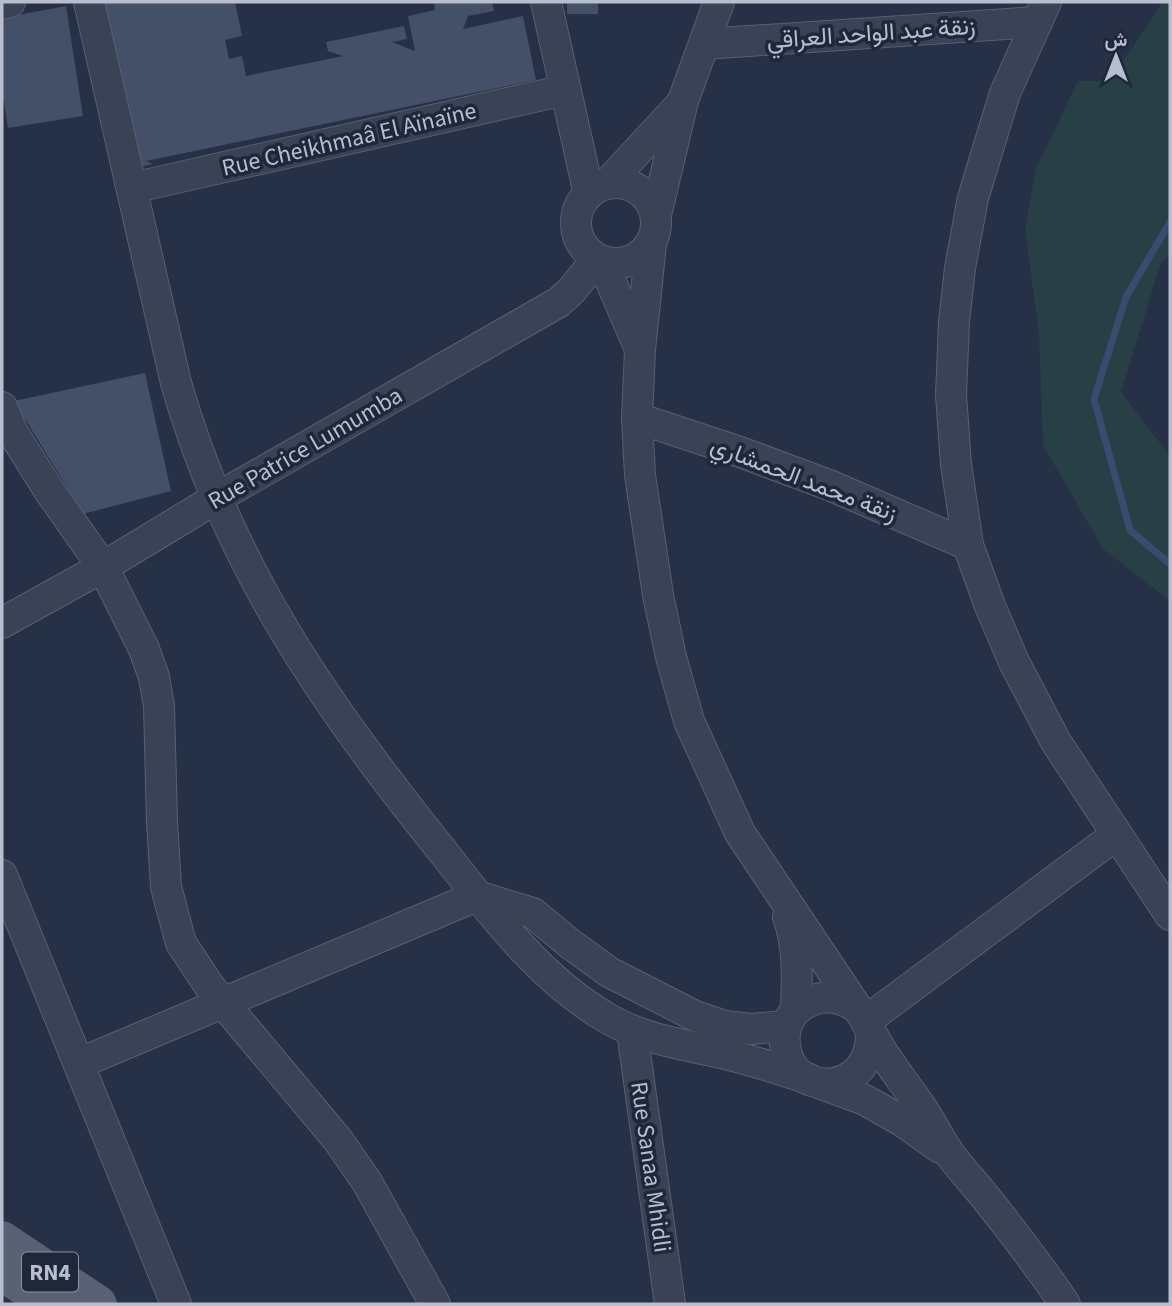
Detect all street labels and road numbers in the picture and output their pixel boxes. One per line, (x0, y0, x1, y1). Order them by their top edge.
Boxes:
street label: زنقة عبد الواحد العراقي (765, 9, 977, 59)
street label: Rue Cheikhmaâ El Aïnaïne (218, 93, 480, 186)
street label: Rue Patrice Lumumba (201, 378, 409, 518)
street label: زنقة محمد الحمشاري (705, 428, 902, 532)
street label: Rue Sanaa Mhidli (621, 1079, 680, 1255)
road number: RN4 (22, 1252, 78, 1292)

